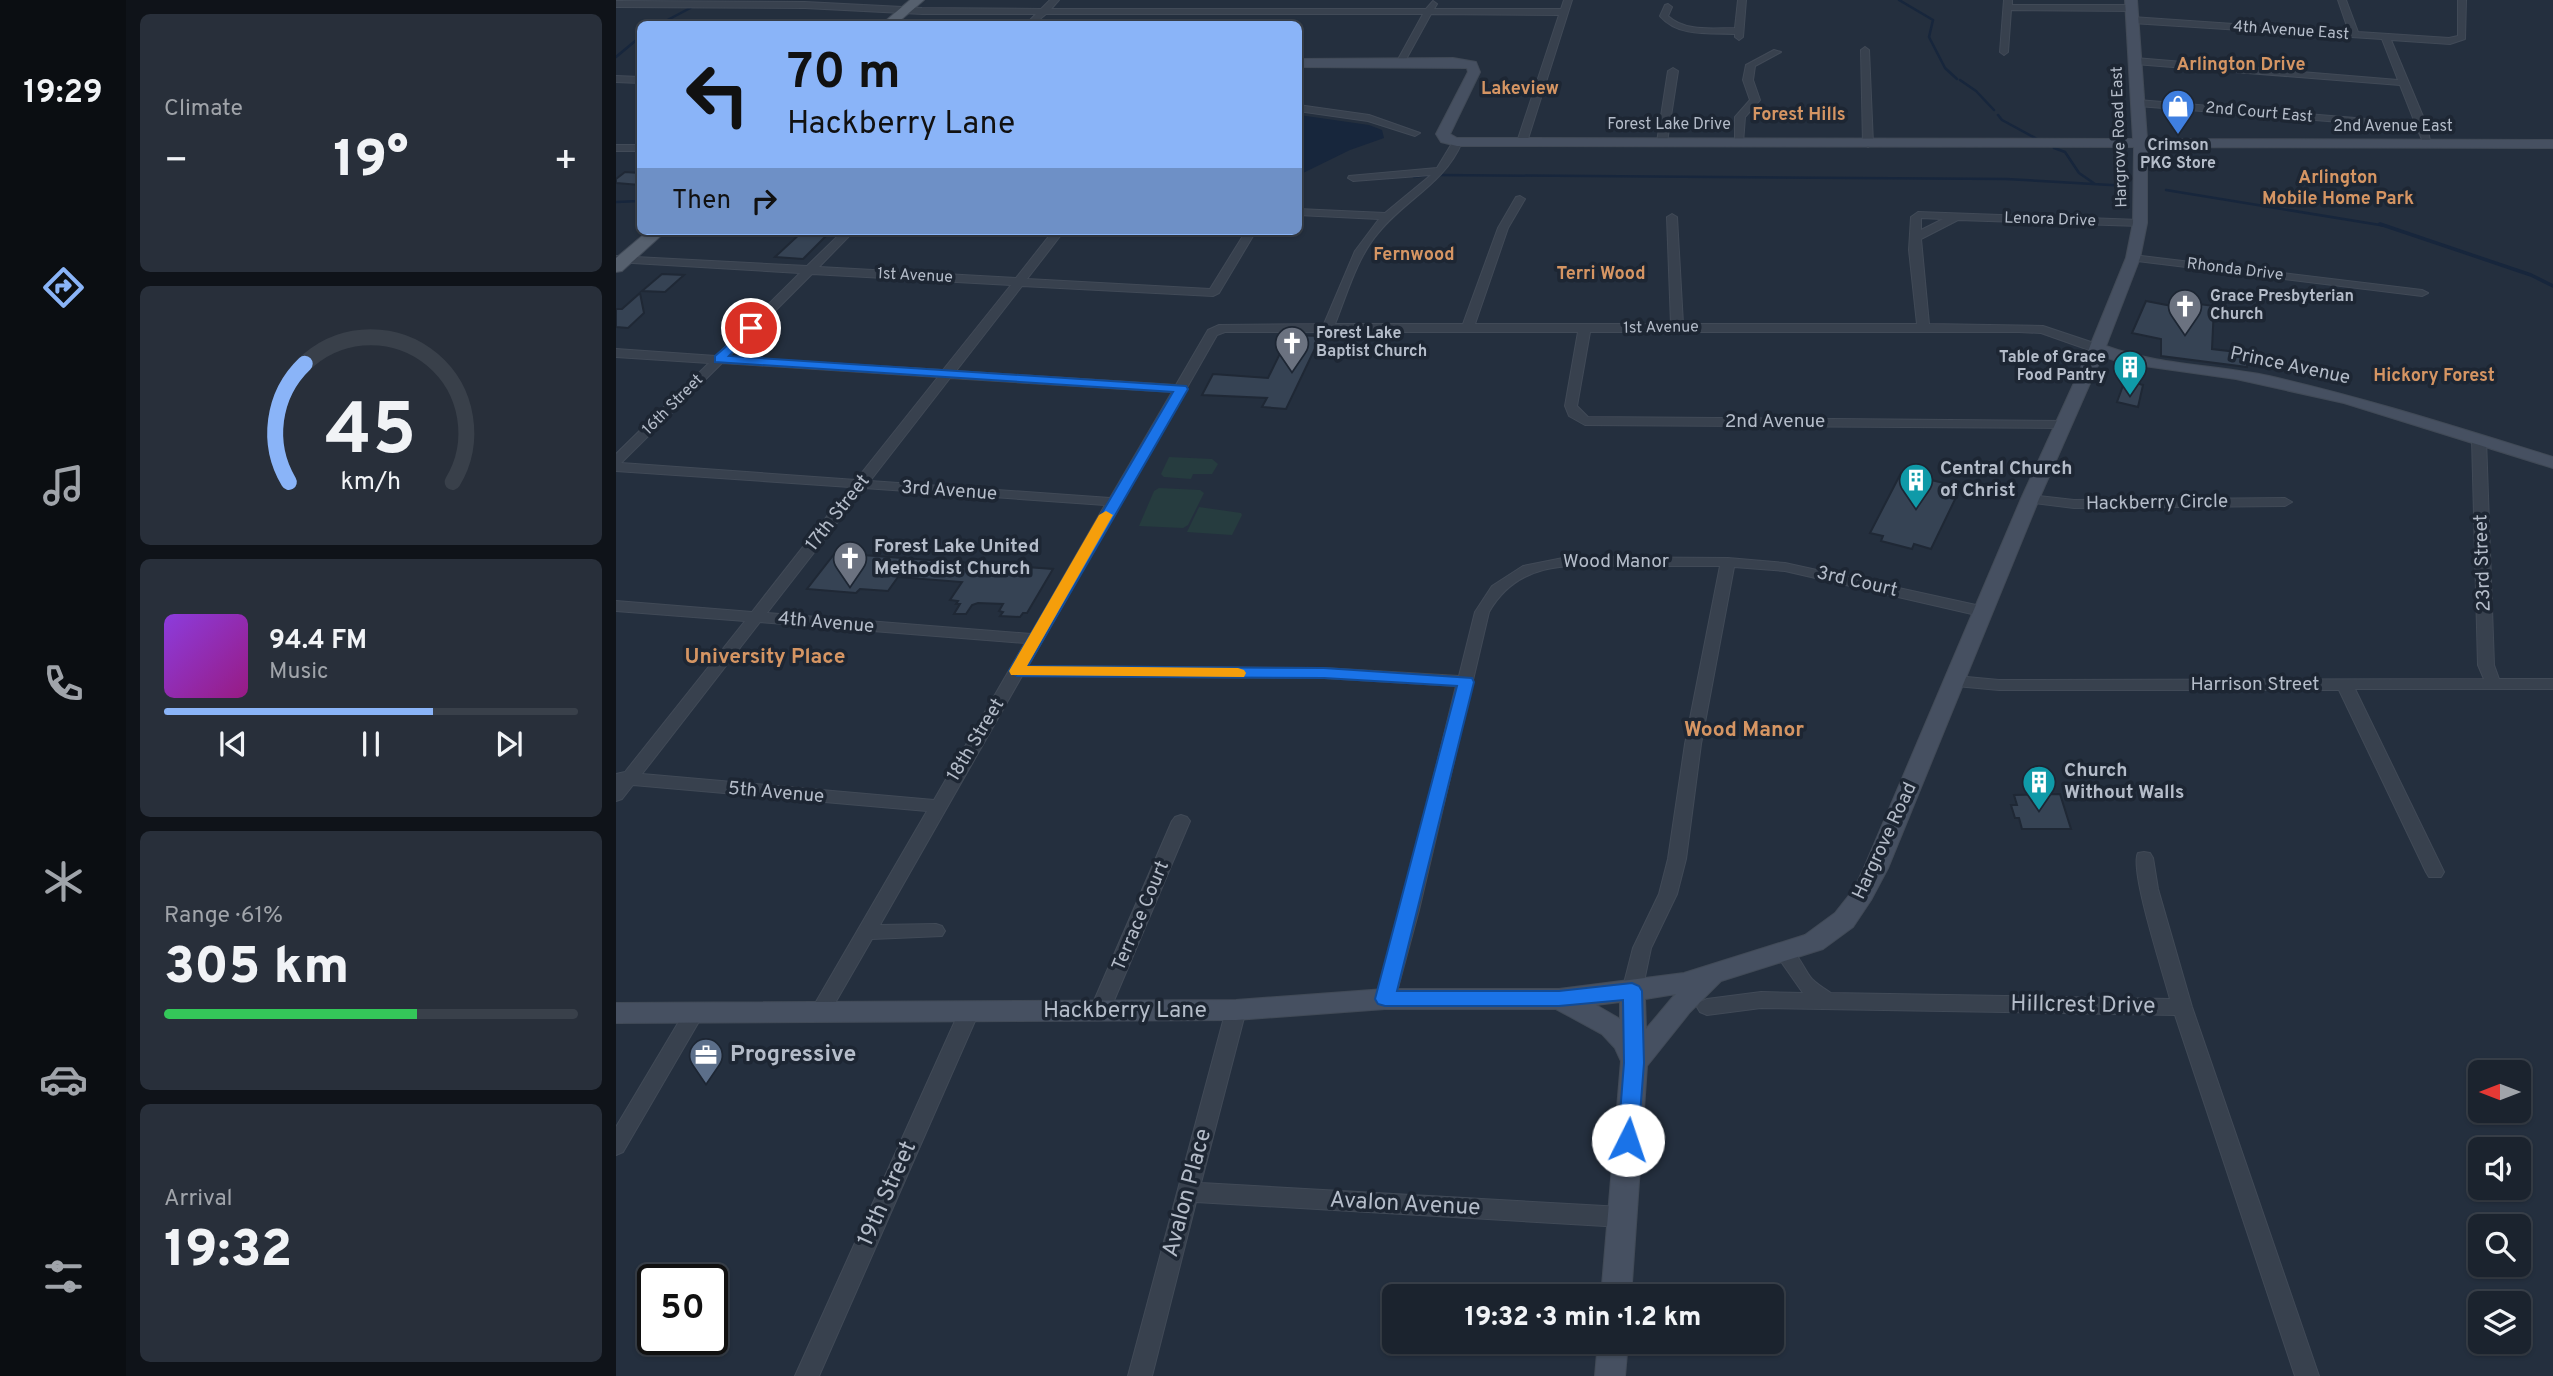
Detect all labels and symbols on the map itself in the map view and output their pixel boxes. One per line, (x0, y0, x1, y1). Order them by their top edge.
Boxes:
street label: 4th Avenue East (2232, 17, 2350, 45)
district label: Arlington Drive (2176, 54, 2306, 77)
street label: Hargrove Road East (2108, 66, 2132, 208)
district label: Lakeview (1481, 78, 1559, 101)
shop icon: Crimson PKG Store (2159, 87, 2197, 136)
street label: 2nd Court East (2204, 98, 2314, 128)
district label: Forest Hills (1752, 104, 1846, 127)
street label: Forest Lake Drive (1607, 115, 1731, 135)
street label: 2nd Avenue East (2333, 117, 2453, 137)
place label: Crimson PKG Store (2140, 136, 2216, 174)
district label: Arlington Mobile Home Park (2262, 167, 2414, 211)
street label: Lenora Drive (2004, 208, 2096, 232)
district label: Fernwood (1373, 244, 1455, 267)
street label: Rhonda Drive (2186, 254, 2284, 286)
district label: Terri Wood (1556, 263, 1646, 286)
street label: 1st Avenue (877, 264, 953, 288)
church icon: Grace Presbyterian Church (2166, 287, 2204, 336)
place label: Grace Presbyterian Church (2210, 287, 2354, 325)
pin (721, 298, 781, 358)
street label: 1st Avenue (1623, 317, 1699, 339)
church icon: Forest Lake Baptist Church (1273, 324, 1311, 373)
place label: Forest Lake Baptist Church (1316, 324, 1427, 362)
street label: Prince Avenue (2228, 342, 2352, 390)
place label: Table of Grace Food Pantry (1999, 348, 2106, 386)
building icon: Table of Grace Food Pantry (2111, 348, 2149, 397)
district label: Hickory Forest (2373, 365, 2495, 388)
street label: 16th Street (638, 370, 708, 440)
street label: 2nd Avenue (1725, 410, 1825, 434)
place label: Central Church of Christ (1940, 457, 2073, 503)
building icon: Central Church of Christ (1897, 461, 1935, 510)
street label: 17th Street (801, 470, 875, 556)
street label: 3rd Avenue (900, 476, 998, 506)
street label: Hackberry Circle (2086, 490, 2228, 516)
street label: 23rd Street (2469, 514, 2497, 612)
place label: Forest Lake United Methodist Church (874, 535, 1039, 581)
church icon: Forest Lake United Methodist Church (831, 539, 869, 588)
street label: Wood Manor (1563, 550, 1670, 574)
street label: 3rd Court (1814, 561, 1900, 603)
street label: 4th Avenue (777, 607, 875, 639)
district label: University Place (685, 644, 845, 671)
street label: Harrison Street (2190, 673, 2320, 697)
street label: 18th Street (942, 694, 1010, 786)
district label: Wood Manor (1684, 717, 1804, 744)
place label: Church Without Walls (2064, 759, 2184, 805)
building icon: Church Without Walls (2020, 763, 2058, 812)
street label: 5th Avenue (727, 777, 825, 809)
street label: Hargrove Road (1847, 779, 1923, 903)
street label: Terrace Court (1107, 857, 1175, 975)
street label: Hillcrest Drive (2010, 990, 2156, 1022)
street label: Hackberry Lane (1043, 997, 1207, 1026)
office icon: Progressive (687, 1036, 725, 1085)
place label: Progressive (730, 1041, 856, 1070)
north arrow (2468, 1060, 2530, 1124)
position arrow (1591, 1103, 1665, 1177)
street label: Avalon Place (1157, 1125, 1219, 1261)
street label: 19th Street (852, 1137, 924, 1251)
street label: Avalon Avenue (1329, 1187, 1481, 1223)
speed limit sign: 50 (637, 1264, 728, 1355)

